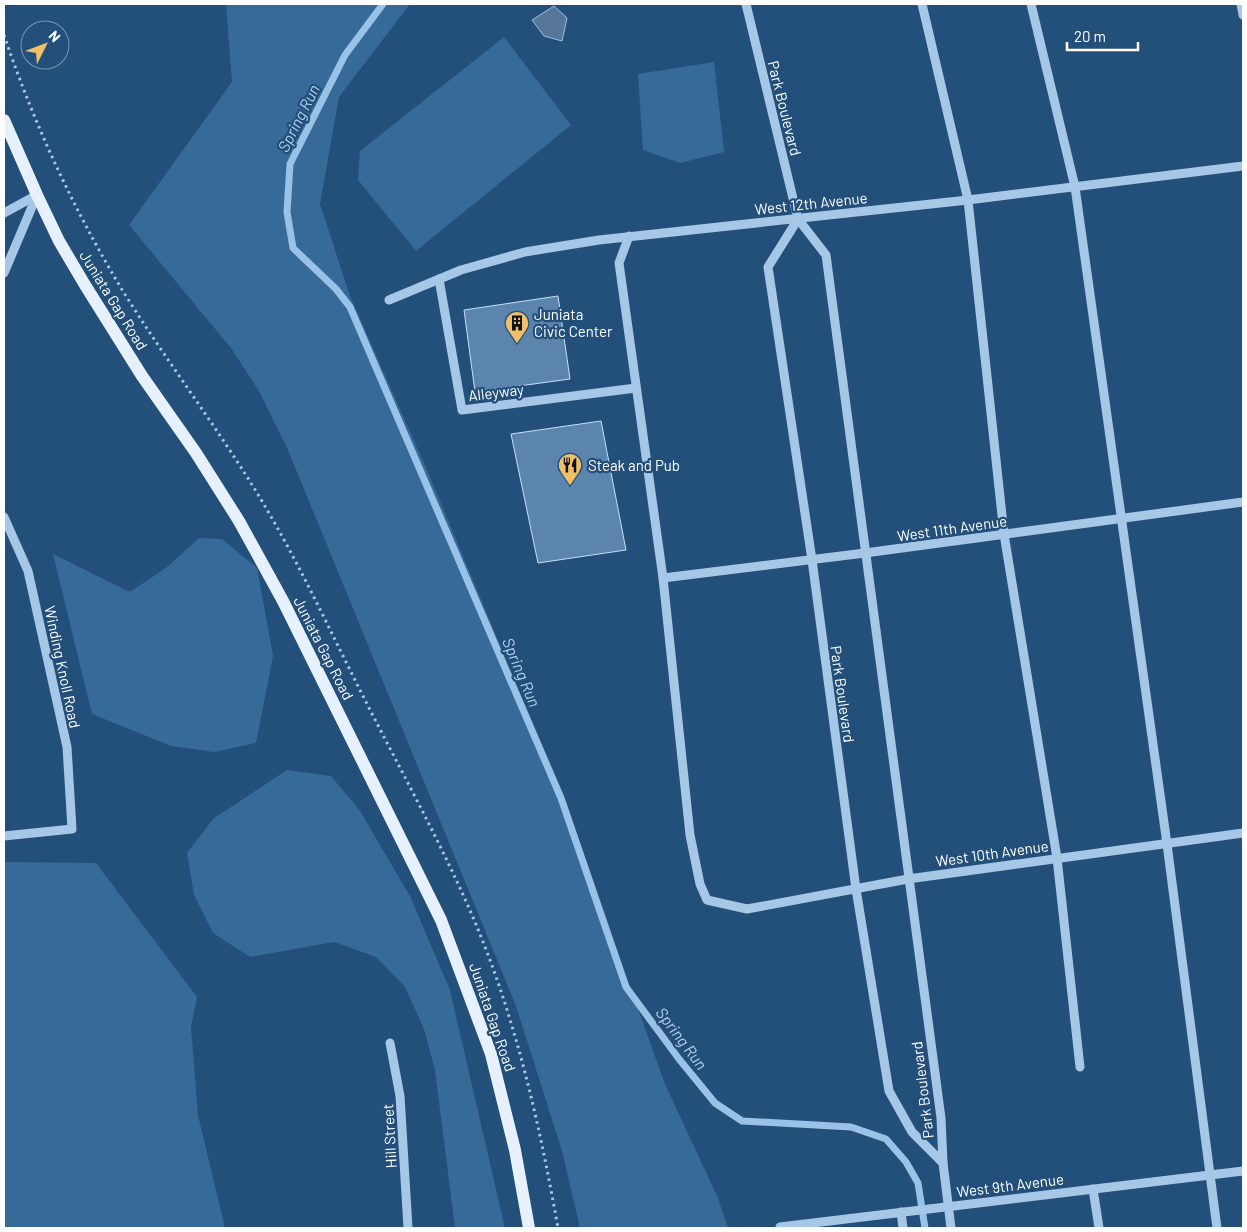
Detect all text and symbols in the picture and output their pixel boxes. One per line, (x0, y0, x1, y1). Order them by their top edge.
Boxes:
north arrow (20, 20, 70, 70)
scale bar (1067, 20, 1138, 52)
text: N (46, 27, 64, 45)
text: 20 m (1074, 27, 1106, 45)
street label: Park Boulevard (764, 58, 806, 158)
water label: Spring Run (273, 81, 323, 155)
street label: West 12th Avenue (754, 188, 868, 218)
street label: Juniata Gap Road (76, 247, 152, 353)
place label: Juniata Civic Center (534, 305, 613, 340)
building icon: Juniata Civic Center (504, 310, 530, 344)
street label: Alleyway (467, 380, 525, 404)
restaurant icon: Steak and Pub (557, 452, 583, 486)
place label: Steak and Pub (588, 456, 680, 474)
street label: West 11th Avenue (896, 511, 1008, 545)
street label: Juniata Gap Road (290, 593, 358, 703)
street label: Winding Knoll Road (41, 604, 85, 730)
water label: Spring Run (499, 635, 545, 709)
street label: Park Boulevard (827, 644, 859, 744)
street label: West 10th Avenue (934, 836, 1050, 870)
street label: Juniata Gap Road (466, 960, 520, 1074)
water label: Spring Run (652, 1003, 712, 1073)
street label: Park Boulevard (907, 1040, 937, 1140)
street label: Hill Street (378, 1103, 400, 1169)
street label: West 9th Avenue (955, 1169, 1065, 1201)

